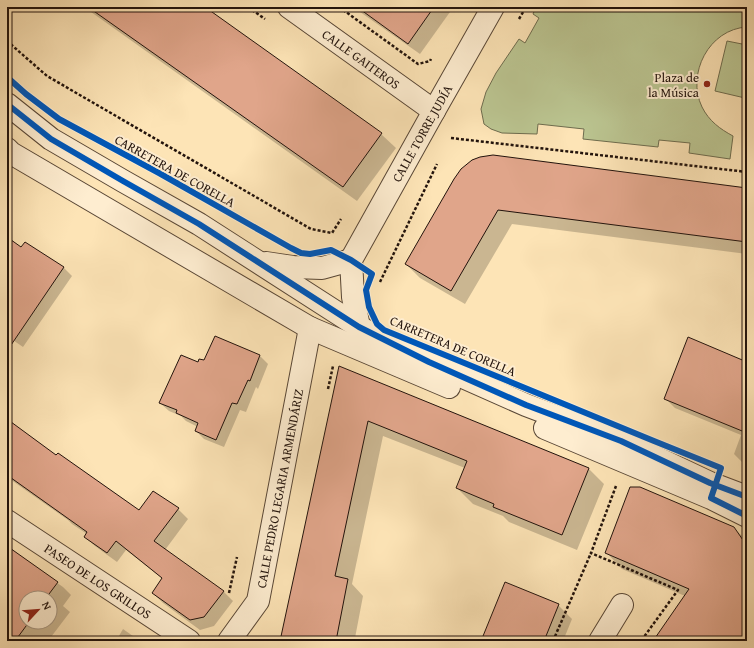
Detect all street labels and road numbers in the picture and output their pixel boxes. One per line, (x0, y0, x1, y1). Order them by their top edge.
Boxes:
street label: CALLE GAITEROS (318, 24, 404, 93)
street label: CALLE TORRE JUDÍA (387, 81, 457, 185)
street label: CARRETERA DE CORELLA (111, 130, 239, 212)
street label: CARRETERA DE CORELLA (387, 311, 519, 381)
street label: CALLE PEDRO LEGARIA ARMENDÁRIZ (251, 387, 308, 590)
street label: PASEO DE LOS GRILLOS (41, 539, 155, 623)

